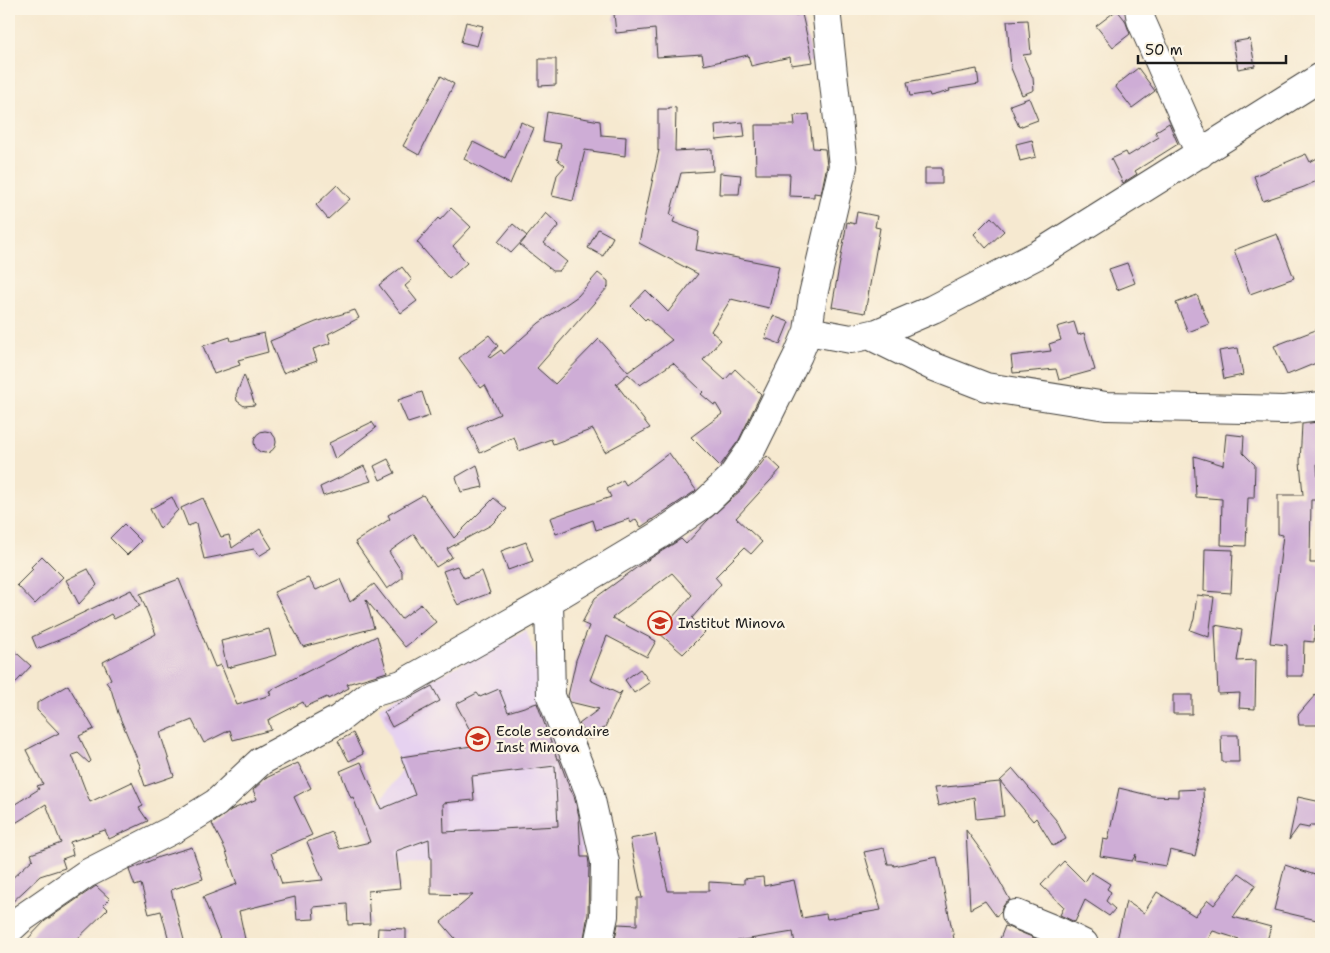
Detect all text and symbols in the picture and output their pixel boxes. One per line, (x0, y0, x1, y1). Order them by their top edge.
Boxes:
scale bar (1138, 32, 1285, 64)
text: 50 m (1145, 40, 1183, 60)
school or university icon: Institut Minova (647, 610, 673, 636)
place label: Institut Minova (678, 614, 785, 632)
place label: Ecole secondaire Inst Minova (496, 722, 610, 756)
school or university icon: Ecole secondaire Inst Minova (465, 726, 491, 752)

